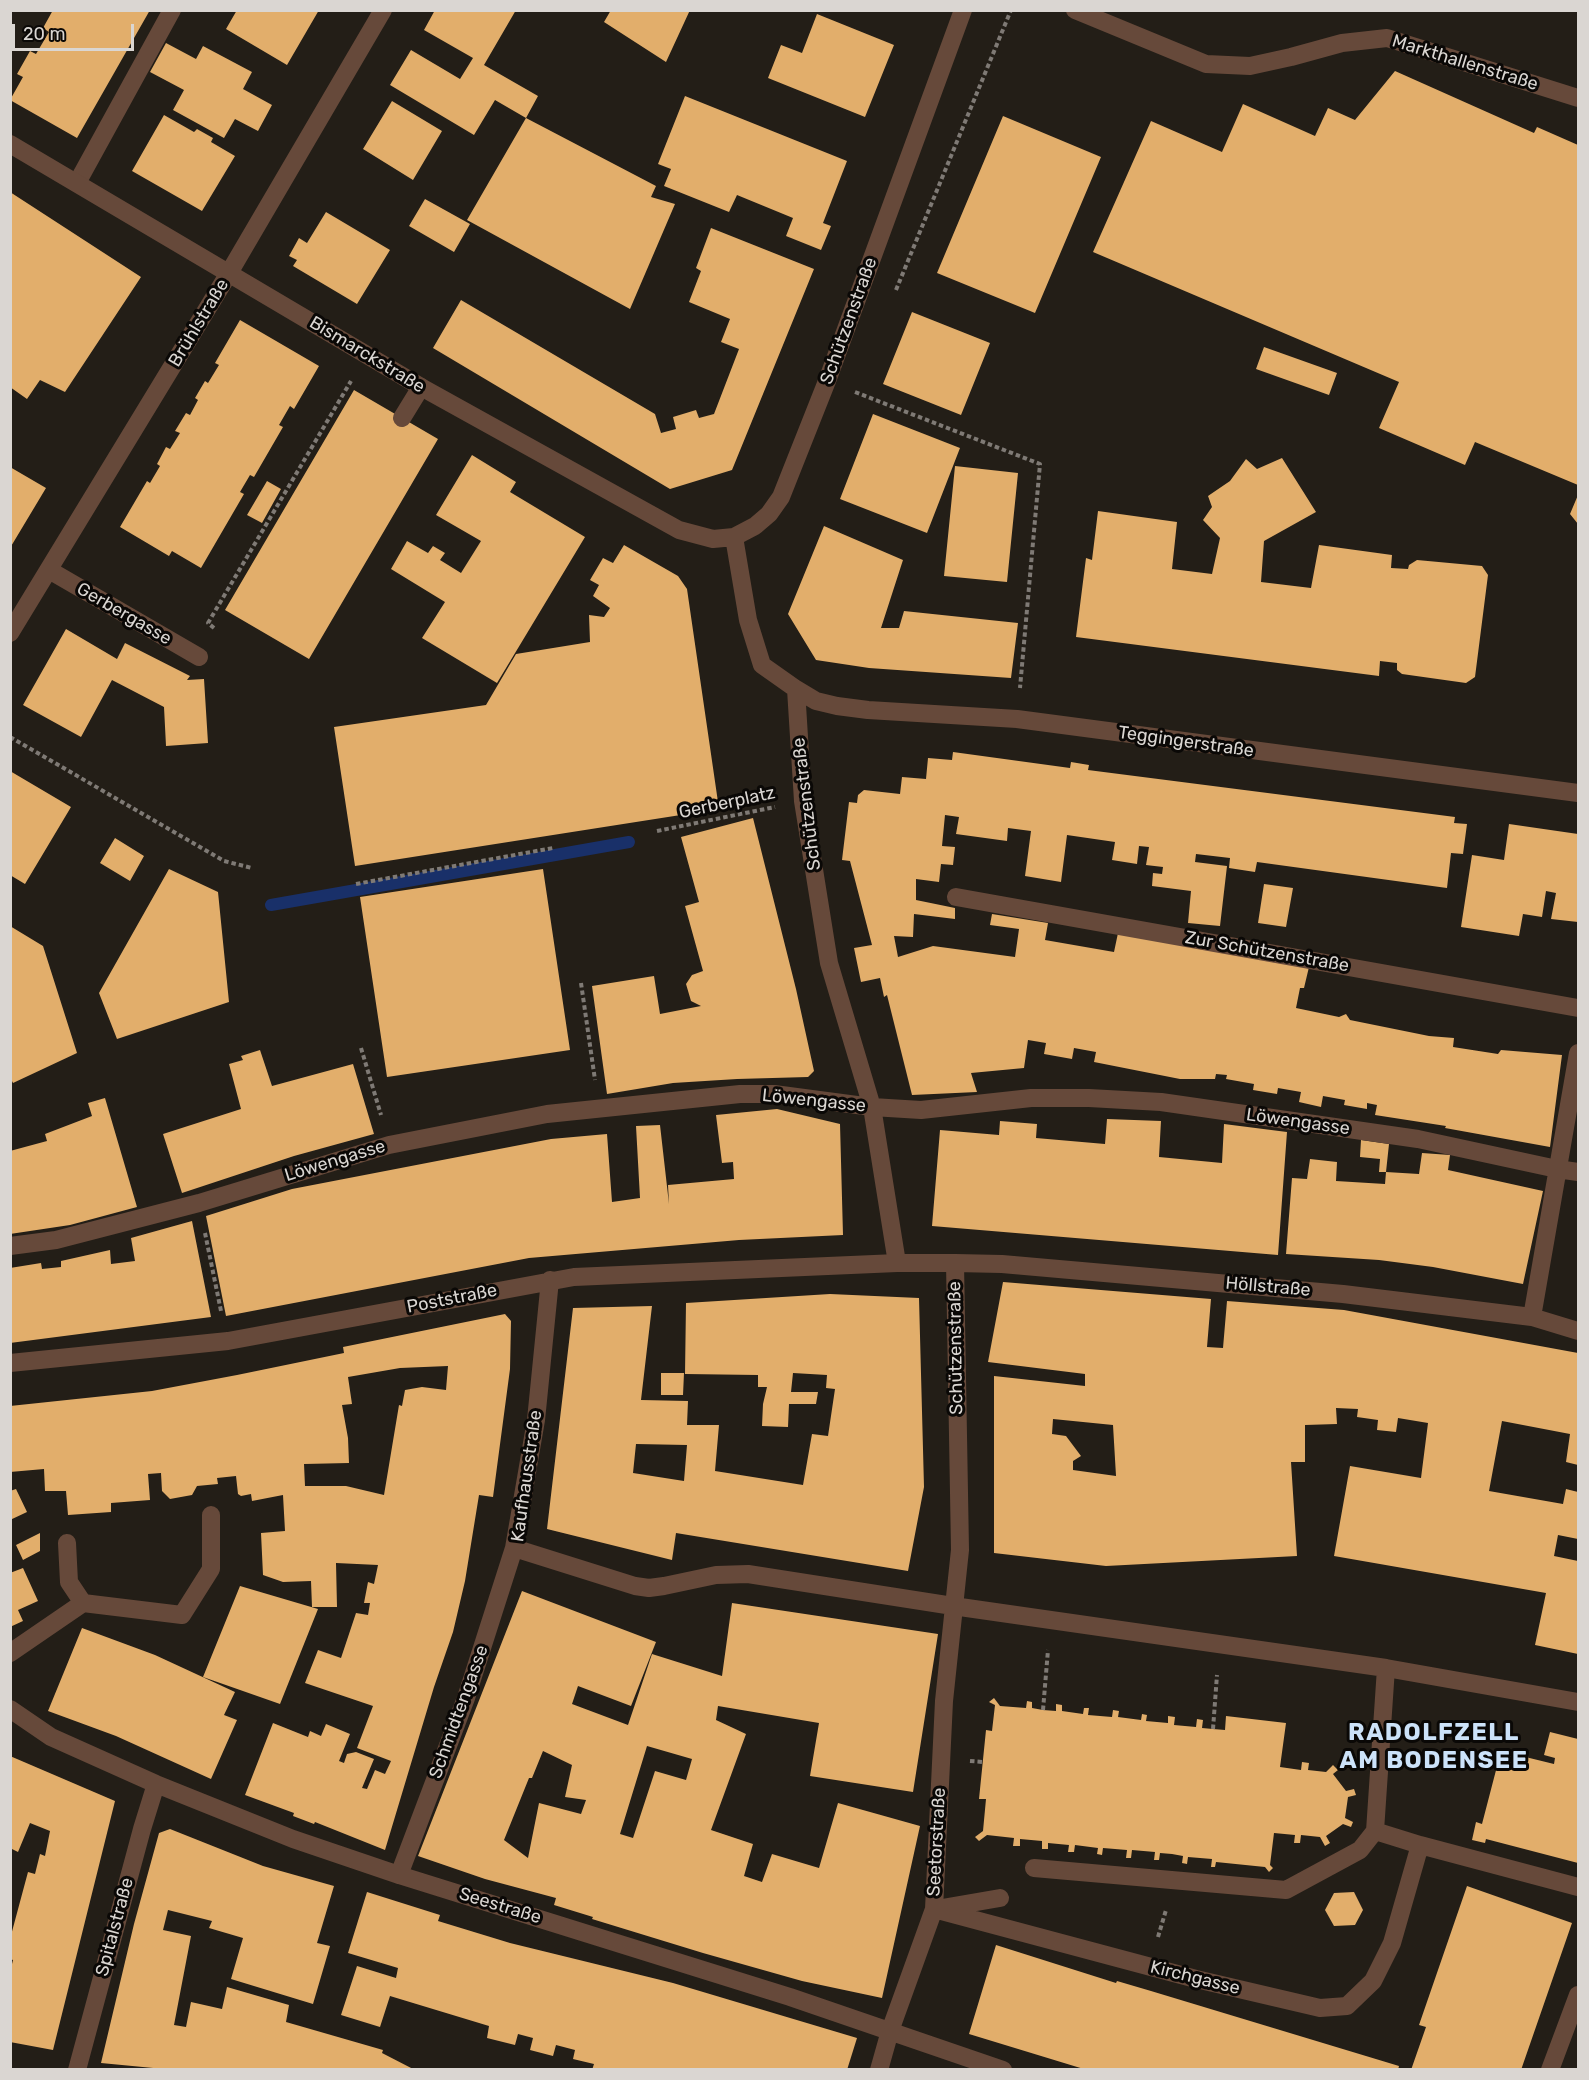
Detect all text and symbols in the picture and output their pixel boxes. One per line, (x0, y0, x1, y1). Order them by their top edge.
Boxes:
scale bar (15, 12, 136, 50)
text: 20 m (23, 23, 65, 45)
street label: Markthallenstraße (1389, 31, 1541, 95)
street label: Schützenstraße (816, 255, 882, 387)
street label: Brühlstraße (164, 275, 234, 371)
street label: Bismarckstraße (305, 312, 429, 398)
street label: Gerbergasse (73, 578, 175, 650)
street label: Teggingerstraße (1117, 722, 1255, 762)
street label: Schützenstraße (788, 736, 826, 872)
street label: Gerberplatz (677, 782, 777, 824)
street label: Zur Schützenstraße (1183, 927, 1351, 977)
street label: Löwengasse (761, 1085, 867, 1117)
street label: Löwengasse (1245, 1104, 1351, 1140)
street label: Löwengasse (282, 1135, 388, 1187)
street label: Höllstraße (1224, 1273, 1312, 1301)
street label: Poststraße (405, 1280, 499, 1318)
street label: Schützenstraße (944, 1281, 968, 1415)
street label: Kaufhausstraße (507, 1409, 547, 1543)
street label: Schmidtengasse (425, 1642, 493, 1782)
district label: RADOLFZELL AM BODENSEE (1339, 1719, 1529, 1775)
street label: Seetorstraße (923, 1787, 951, 1897)
street label: Spitalstraße (91, 1875, 139, 1979)
street label: Seestraße (456, 1883, 544, 1929)
street label: Kirchgasse (1148, 1956, 1242, 2000)

